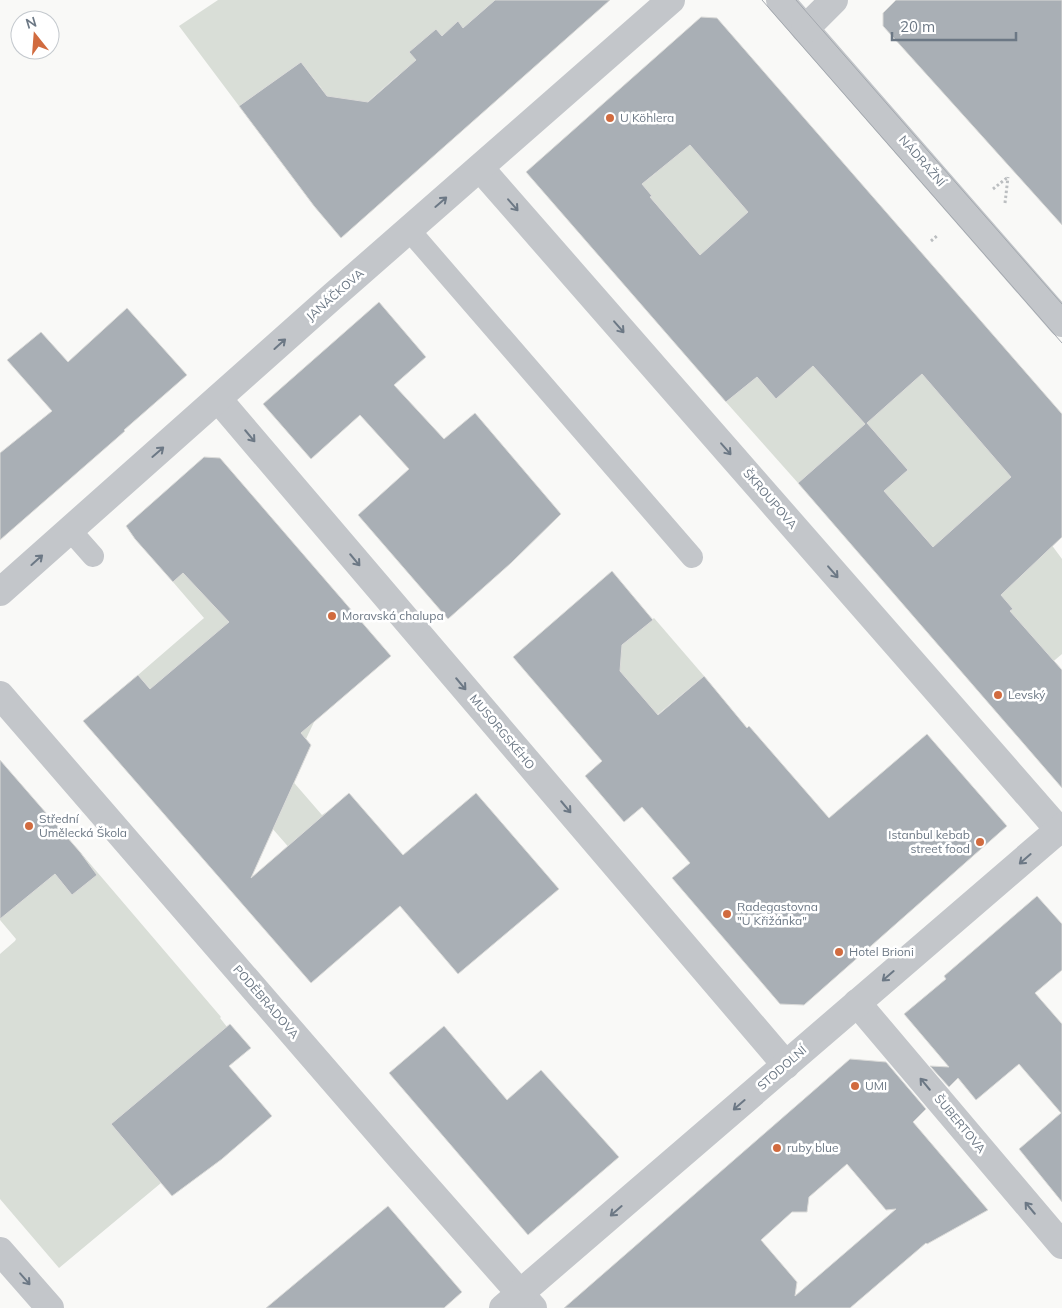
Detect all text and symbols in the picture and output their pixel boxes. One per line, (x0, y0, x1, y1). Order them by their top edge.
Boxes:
north arrow (10, 10, 60, 60)
scale bar (892, 10, 1016, 42)
text: N (24, 12, 39, 33)
text: 20 m (900, 17, 935, 36)
place label: U Köhlera (620, 110, 674, 125)
marker: U Köhlera (604, 112, 616, 124)
street label: NÁDRAŽNÍ (896, 132, 949, 190)
one-way arrow (434, 197, 447, 208)
one-way arrow (507, 198, 518, 211)
street label: JANÁČKOVA (303, 265, 367, 324)
one-way arrow (614, 320, 625, 333)
one-way arrow (273, 338, 286, 350)
one-way arrow (244, 430, 256, 443)
one-way arrow (721, 443, 732, 456)
one-way arrow (152, 447, 165, 458)
street label: ŠKROUPOVA (740, 466, 801, 532)
one-way arrow (350, 553, 361, 566)
one-way arrow (30, 554, 43, 566)
one-way arrow (828, 565, 839, 578)
place label: Moravská chalupa (342, 608, 444, 623)
marker: Moravská chalupa (326, 610, 338, 622)
one-way arrow (455, 677, 467, 690)
place label: Levský (1008, 687, 1046, 702)
marker: Levský (992, 689, 1004, 701)
street label: MUSORGSKÉHO (467, 691, 538, 772)
one-way arrow (561, 801, 572, 814)
place label: Střední Umělecká Škola (39, 811, 127, 840)
marker: Střední Umělecká Škola (23, 820, 35, 832)
place label: Istanbul kebab street food (888, 827, 970, 856)
marker: Istanbul kebab street food (974, 836, 986, 848)
one-way arrow (1019, 853, 1032, 864)
place label: Radegastovna "U Křižánka" (737, 899, 818, 928)
marker: Radegastovna "U Křižánka" (721, 908, 733, 920)
place label: Hotel Brioni (849, 944, 914, 959)
marker: Hotel Brioni (833, 946, 845, 958)
street label: PODĚBRADOVA (230, 962, 303, 1042)
one-way arrow (882, 971, 895, 982)
street label: STODOLNÍ (754, 1042, 810, 1093)
one-way arrow (920, 1077, 931, 1090)
place label: UMI (865, 1078, 887, 1093)
marker: UMI (849, 1080, 861, 1092)
street label: ŠUBERTOVA (932, 1091, 989, 1156)
one-way arrow (732, 1100, 745, 1111)
place label: ruby blue (787, 1140, 838, 1155)
marker: ruby blue (771, 1142, 783, 1154)
one-way arrow (1025, 1201, 1036, 1214)
one-way arrow (609, 1205, 622, 1217)
one-way arrow (19, 1273, 31, 1286)

